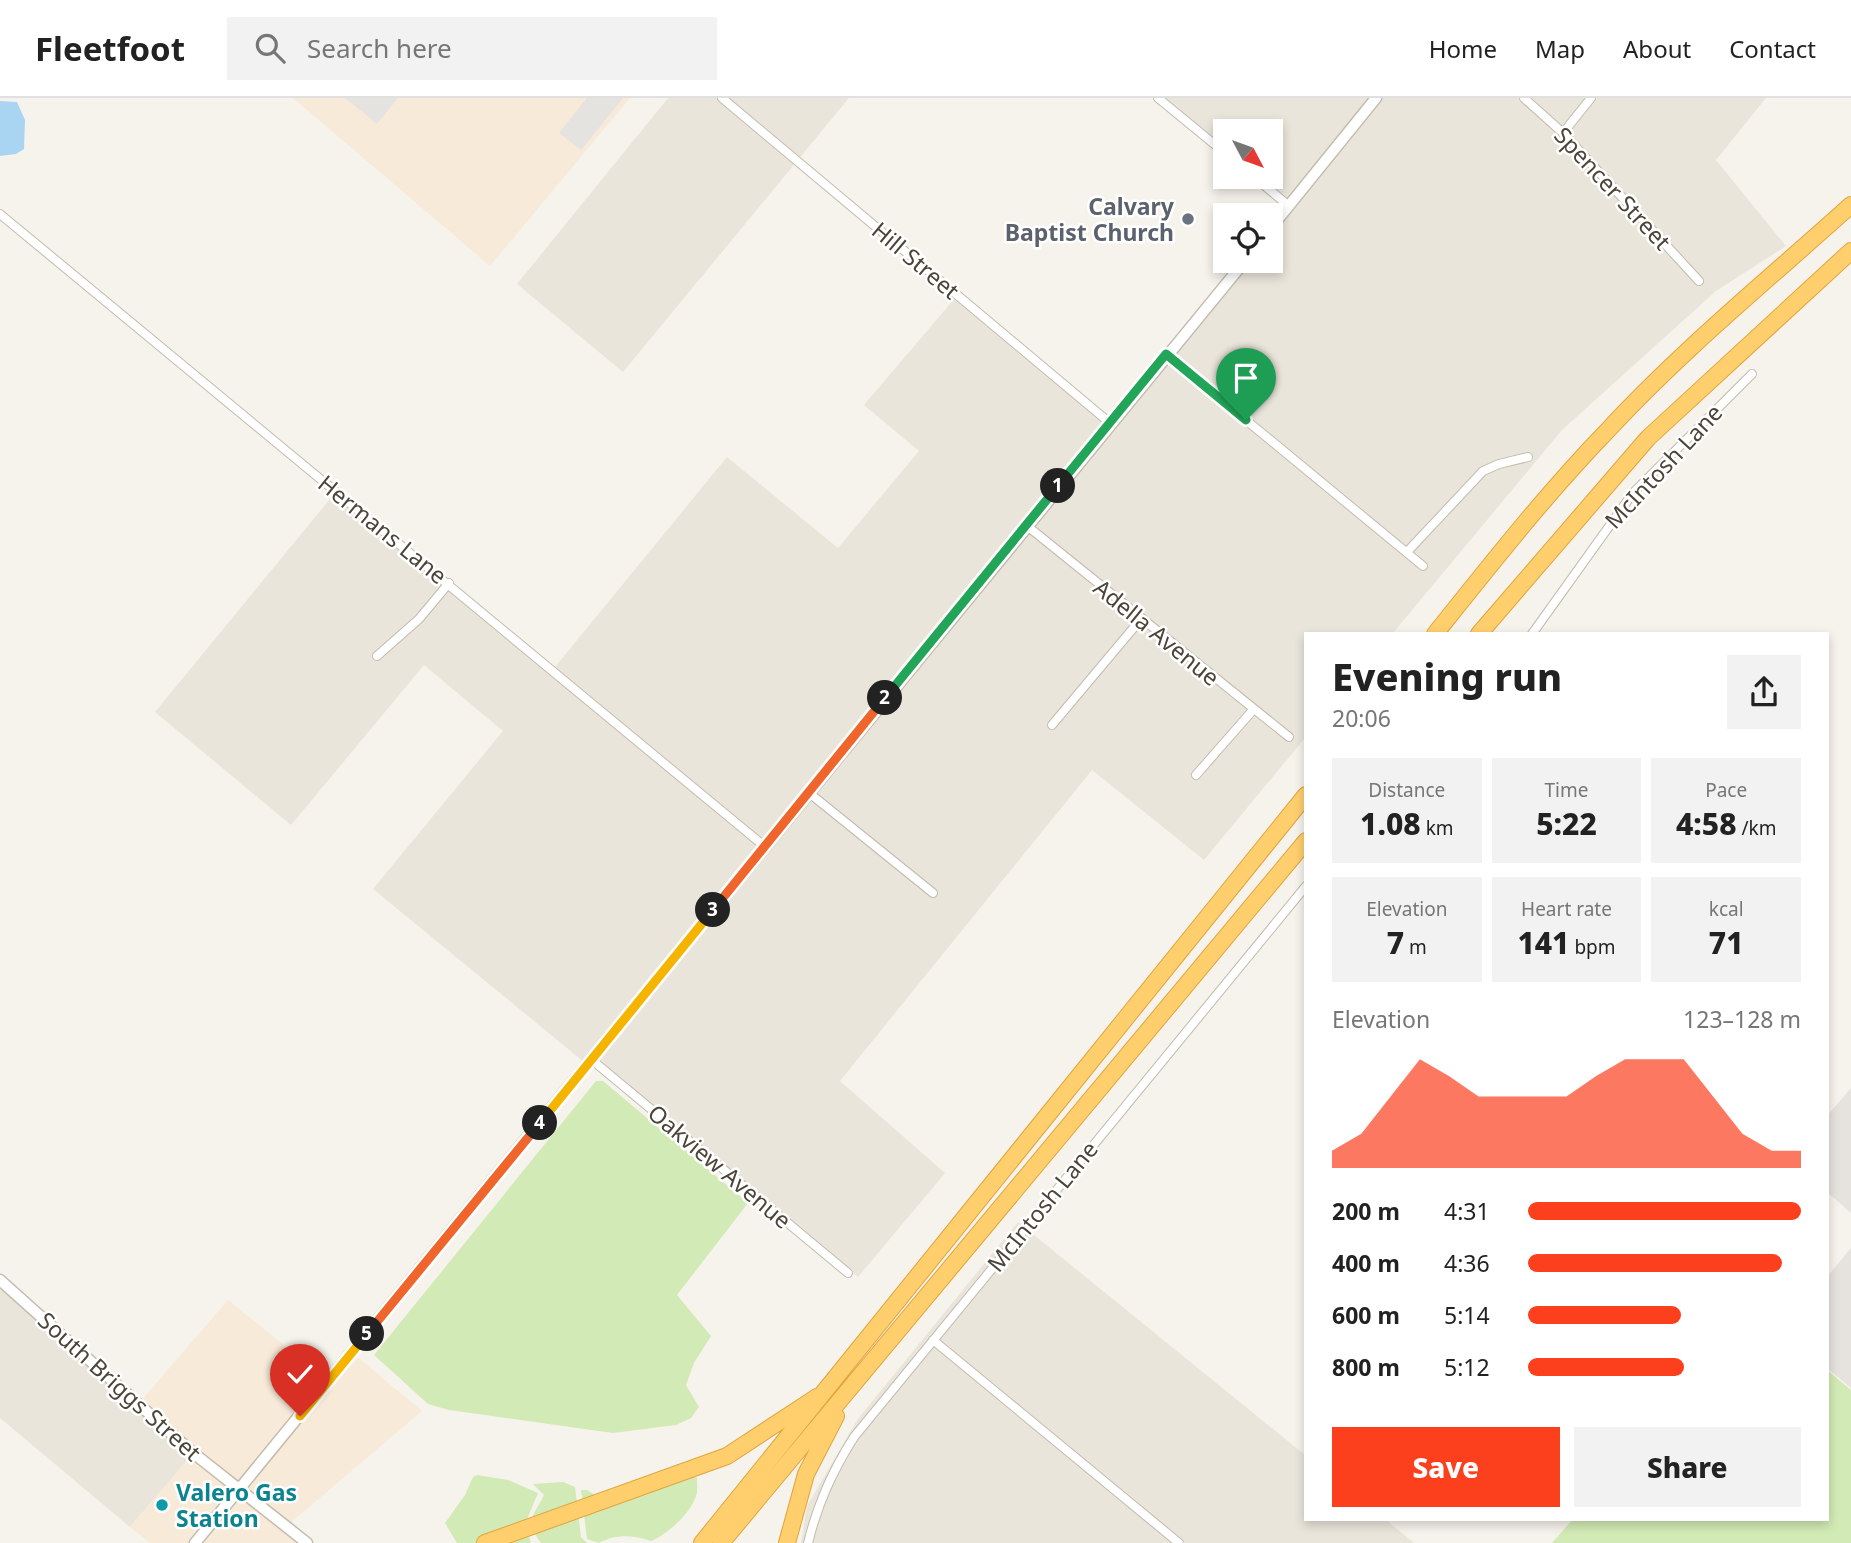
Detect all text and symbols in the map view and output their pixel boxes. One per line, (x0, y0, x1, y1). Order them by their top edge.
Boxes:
search box (227, 17, 717, 80)
text: Fleetfoot (35, 26, 185, 71)
icon: search (251, 29, 289, 67)
text: Search here (307, 30, 452, 66)
text: Home (1429, 32, 1497, 65)
text: Map (1535, 32, 1585, 65)
text: About (1623, 32, 1691, 65)
text: Contact (1729, 32, 1816, 65)
north arrow (1213, 119, 1283, 189)
map controls (1213, 119, 1283, 273)
street label: Spencer Street (1548, 119, 1678, 257)
place label: Calvary Baptist Church (1005, 190, 1175, 248)
button: locate (1213, 203, 1283, 273)
marker: Calvary Baptist Church (1180, 211, 1196, 227)
street label: Hill Street (865, 214, 967, 306)
pin (1216, 348, 1276, 420)
icon: arrive (1227, 359, 1265, 397)
street label: McIntosh Lane (1597, 397, 1729, 535)
street label: Hermans Lane (312, 467, 454, 591)
pin: 1 (1040, 468, 1076, 504)
text: 1 (1052, 472, 1063, 498)
street label: Adella Avenue (1087, 571, 1227, 693)
text: Evening run (1332, 650, 1562, 702)
button: share (1727, 655, 1801, 729)
pin: 2 (868, 680, 903, 716)
text: 2 (879, 684, 890, 710)
text: 20:06 (1332, 702, 1391, 734)
text: Distance (1368, 777, 1445, 803)
text: Time (1545, 777, 1588, 803)
text: Pace (1705, 777, 1747, 803)
text: 1.08 (1360, 803, 1421, 844)
text: 5:22 (1536, 803, 1597, 844)
text: 4:58 (1676, 803, 1736, 844)
text: km (1421, 815, 1454, 841)
text: /km (1736, 815, 1776, 841)
pin: 3 (696, 892, 730, 928)
text: 3 (707, 896, 718, 922)
text: Elevation (1366, 896, 1447, 922)
text: Heart rate (1521, 896, 1612, 922)
text: kcal (1709, 896, 1744, 922)
text: 7 (1387, 922, 1404, 963)
text: 141 (1517, 922, 1569, 963)
text: 71 (1709, 922, 1744, 963)
text: m (1404, 934, 1427, 960)
text: bpm (1569, 934, 1616, 960)
text: Elevation (1332, 1003, 1430, 1035)
text: 123–128 m (1683, 1003, 1801, 1035)
street label: Oakview Avenue (642, 1097, 798, 1235)
pin: 4 (522, 1105, 558, 1140)
text: 4 (534, 1109, 545, 1135)
street label: McIntosh Lane (979, 1134, 1105, 1278)
text: 200 m (1332, 1195, 1400, 1227)
text: 4:31 (1444, 1195, 1490, 1227)
text: 400 m (1332, 1247, 1400, 1279)
text: 4:36 (1444, 1247, 1490, 1279)
text: 600 m (1332, 1299, 1400, 1331)
text: 5:14 (1444, 1299, 1490, 1331)
street label: South Briggs Street (32, 1304, 208, 1468)
pin: 5 (350, 1316, 384, 1352)
text: 5 (361, 1320, 372, 1346)
pin (270, 1344, 330, 1416)
text: 800 m (1332, 1351, 1400, 1383)
text: 5:12 (1444, 1351, 1490, 1383)
icon: check (281, 1355, 319, 1393)
button: Save (1332, 1427, 1560, 1507)
button: Share (1574, 1427, 1801, 1507)
place label: Valero Gas Station (176, 1476, 297, 1534)
marker: Valero Gas Station (154, 1497, 170, 1513)

